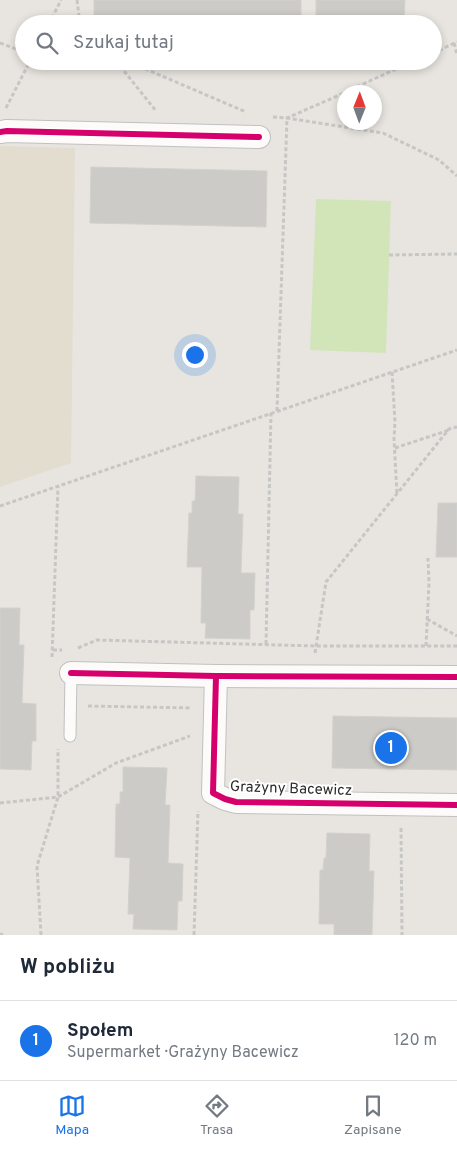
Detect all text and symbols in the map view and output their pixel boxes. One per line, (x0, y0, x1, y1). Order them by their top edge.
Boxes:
search box (15, 15, 442, 70)
icon: search (33, 29, 61, 57)
text: Szukaj tutaj (73, 31, 174, 55)
north arrow (337, 85, 382, 130)
your location (182, 342, 208, 368)
pin: 1 (375, 729, 407, 767)
street label: Grażyny Bacewicz (229, 778, 352, 801)
text: W pobliżu (20, 954, 115, 981)
text: Społem (67, 1019, 133, 1043)
text: 1 (33, 1031, 39, 1051)
text: 120 m (394, 1031, 437, 1051)
text: Supermarket · Grażyny Bacewicz (67, 1043, 299, 1063)
tab: Mapa (55, 1092, 89, 1139)
tab: Trasa (200, 1092, 233, 1139)
tab: Zapisane (344, 1092, 402, 1139)

